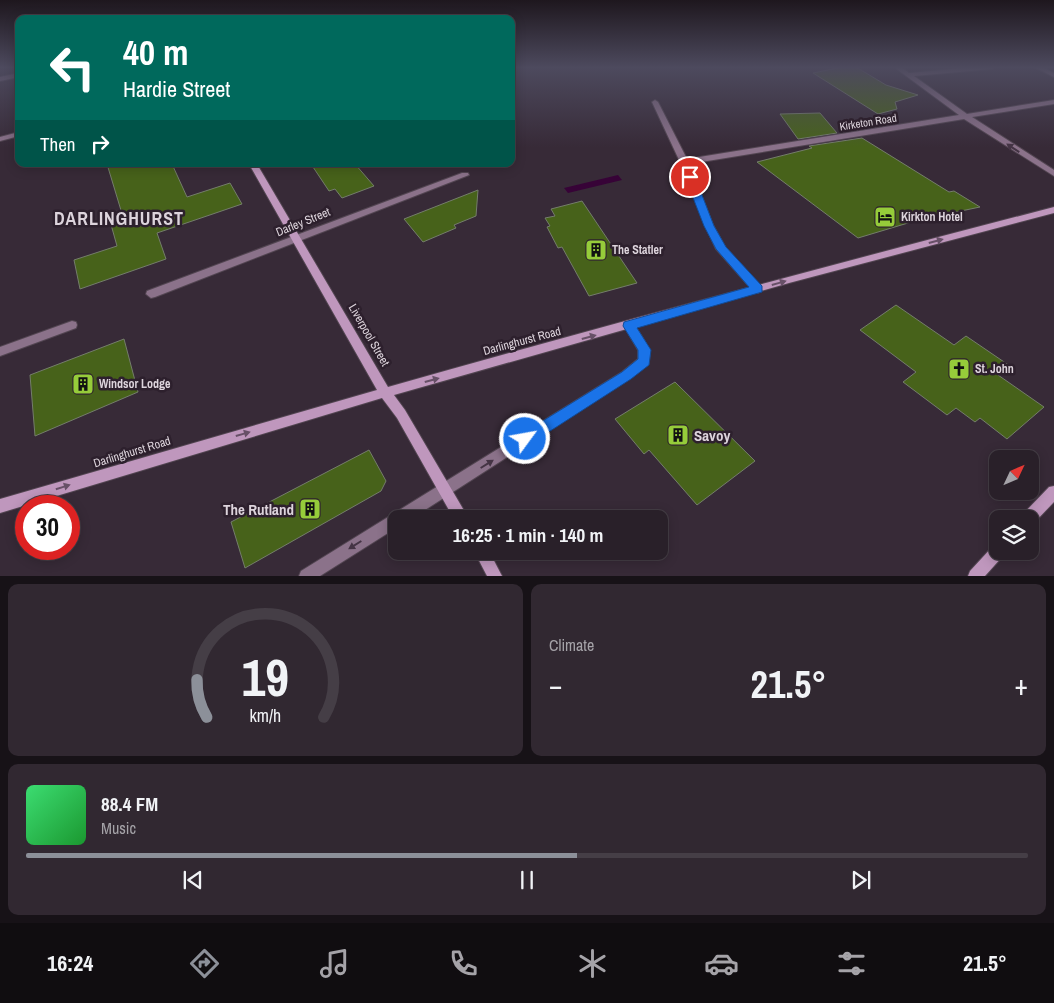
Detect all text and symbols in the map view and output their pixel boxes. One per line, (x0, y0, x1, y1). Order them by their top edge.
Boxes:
text: 40 m (123, 29, 188, 76)
icon: left (40, 35, 105, 100)
text: Hardie Street (123, 74, 230, 104)
street label: Kirketon Road (838, 111, 898, 133)
icon: right (86, 130, 114, 158)
text: Then (40, 131, 76, 157)
one-way arrow (1006, 143, 1020, 152)
pin (669, 156, 711, 198)
icon: arrive (676, 163, 704, 191)
street label: Darley Street (273, 204, 333, 240)
hotel icon: Kirkton Hotel (873, 205, 897, 229)
district label: DARLINGHURST (54, 206, 184, 231)
place label: Kirkton Hotel (901, 209, 963, 225)
one-way arrow (928, 237, 943, 245)
building icon: The Statler (584, 238, 608, 262)
place label: The Statler (612, 242, 663, 258)
one-way arrow (771, 278, 786, 286)
street label: Liverpool Street (345, 301, 393, 369)
street label: Darlinghurst Road (481, 323, 563, 359)
one-way arrow (581, 332, 596, 340)
church icon: St. John (947, 357, 971, 381)
place label: St. John (975, 361, 1014, 377)
building icon: Windsor Lodge (71, 372, 95, 396)
one-way arrow (425, 375, 440, 383)
place label: Windsor Lodge (99, 376, 171, 392)
position arrow (498, 412, 550, 464)
building icon: Savoy (666, 423, 690, 447)
place label: Savoy (694, 425, 730, 446)
one-way arrow (235, 429, 250, 437)
street label: Darlinghurst Road (91, 433, 173, 471)
north arrow (989, 450, 1039, 500)
map controls (989, 450, 1039, 560)
one-way arrow (480, 459, 493, 468)
one-way arrow (56, 482, 71, 490)
speed limit sign: 30 (15, 495, 80, 560)
building icon: The Rutland (298, 497, 322, 521)
place label: The Rutland (223, 499, 294, 520)
button: layers (989, 510, 1039, 560)
text: 16:25 · 1 min · 140 m (453, 522, 603, 548)
one-way arrow (348, 541, 361, 550)
text: Climate (549, 634, 594, 656)
text: 19 (242, 642, 289, 712)
text: 21.5° (751, 659, 826, 710)
text: − (549, 666, 562, 704)
text: + (1015, 666, 1028, 704)
text: km/h (250, 704, 281, 728)
text: 88.4 FM (101, 791, 158, 817)
text: Music (101, 817, 136, 839)
icon: previous (179, 866, 207, 894)
icon: pause (513, 866, 541, 894)
icon: next (847, 866, 875, 894)
icon: directions (187, 946, 222, 981)
icon: music (317, 946, 352, 981)
icon: phone (446, 946, 481, 981)
icon: climate (575, 946, 610, 981)
icon: car (704, 946, 739, 981)
icon: filters (834, 946, 869, 981)
text: 16:24 (47, 948, 93, 978)
text: 21.5° (963, 948, 1007, 978)

